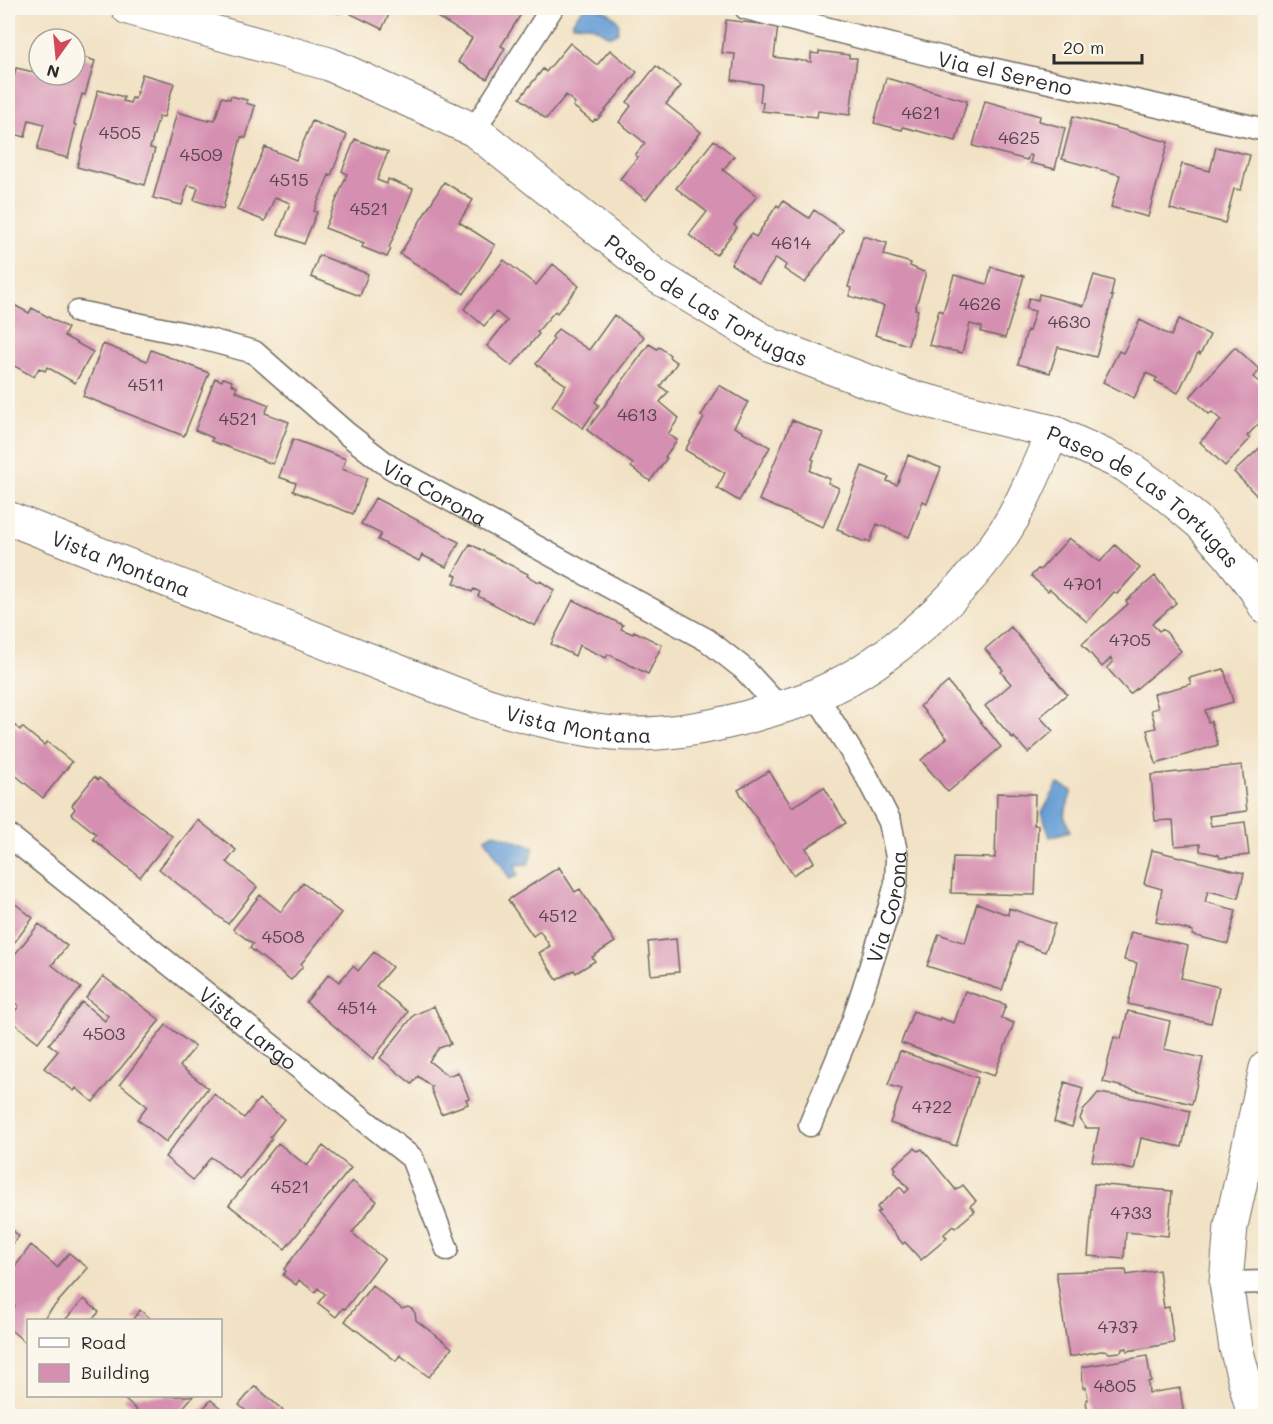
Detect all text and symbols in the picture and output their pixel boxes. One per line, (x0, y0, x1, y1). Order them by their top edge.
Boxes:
north arrow (27, 27, 87, 87)
scale bar (1054, 27, 1142, 65)
text: 20 m (1063, 35, 1104, 59)
street label: Via el Sereno (935, 44, 1075, 100)
text: N (44, 60, 62, 84)
house number: 4621 (901, 100, 941, 124)
house number: 4505 (99, 120, 141, 144)
house number: 4625 (998, 125, 1040, 149)
house number: 4509 (180, 142, 223, 166)
house number: 4515 (269, 167, 309, 191)
house number: 4521 (349, 196, 389, 220)
street label: Paseo de Las Tortugas (600, 227, 812, 371)
house number: 4614 (771, 230, 811, 254)
house number: 4626 (959, 291, 1001, 315)
house number: 4630 (1047, 309, 1091, 333)
house number: 4511 (127, 372, 165, 396)
house number: 4613 (617, 402, 657, 426)
house number: 4521 (218, 406, 258, 430)
street label: Paseo de Las Tortugas (1043, 418, 1247, 572)
street label: Via Corona (378, 452, 492, 531)
street label: Vista Montana (48, 523, 195, 602)
house number: 4701 (1063, 571, 1103, 595)
house number: 4705 (1109, 627, 1151, 651)
street label: Vista Montana (503, 698, 651, 748)
street label: Via Corona (859, 850, 911, 966)
house number: 4512 (538, 903, 578, 927)
house number: 4508 (261, 924, 305, 948)
street label: Vista Largo (194, 980, 303, 1075)
house number: 4514 (337, 995, 377, 1019)
house number: 4503 (83, 1021, 125, 1045)
house number: 4722 (912, 1094, 952, 1118)
house number: 4521 (270, 1174, 310, 1198)
house number: 4733 (1110, 1200, 1152, 1224)
house number: 4737 (1097, 1314, 1139, 1338)
legend (27, 1319, 222, 1397)
text: Road (81, 1330, 126, 1354)
text: Building (81, 1360, 149, 1384)
house number: 4805 (1093, 1373, 1137, 1397)

